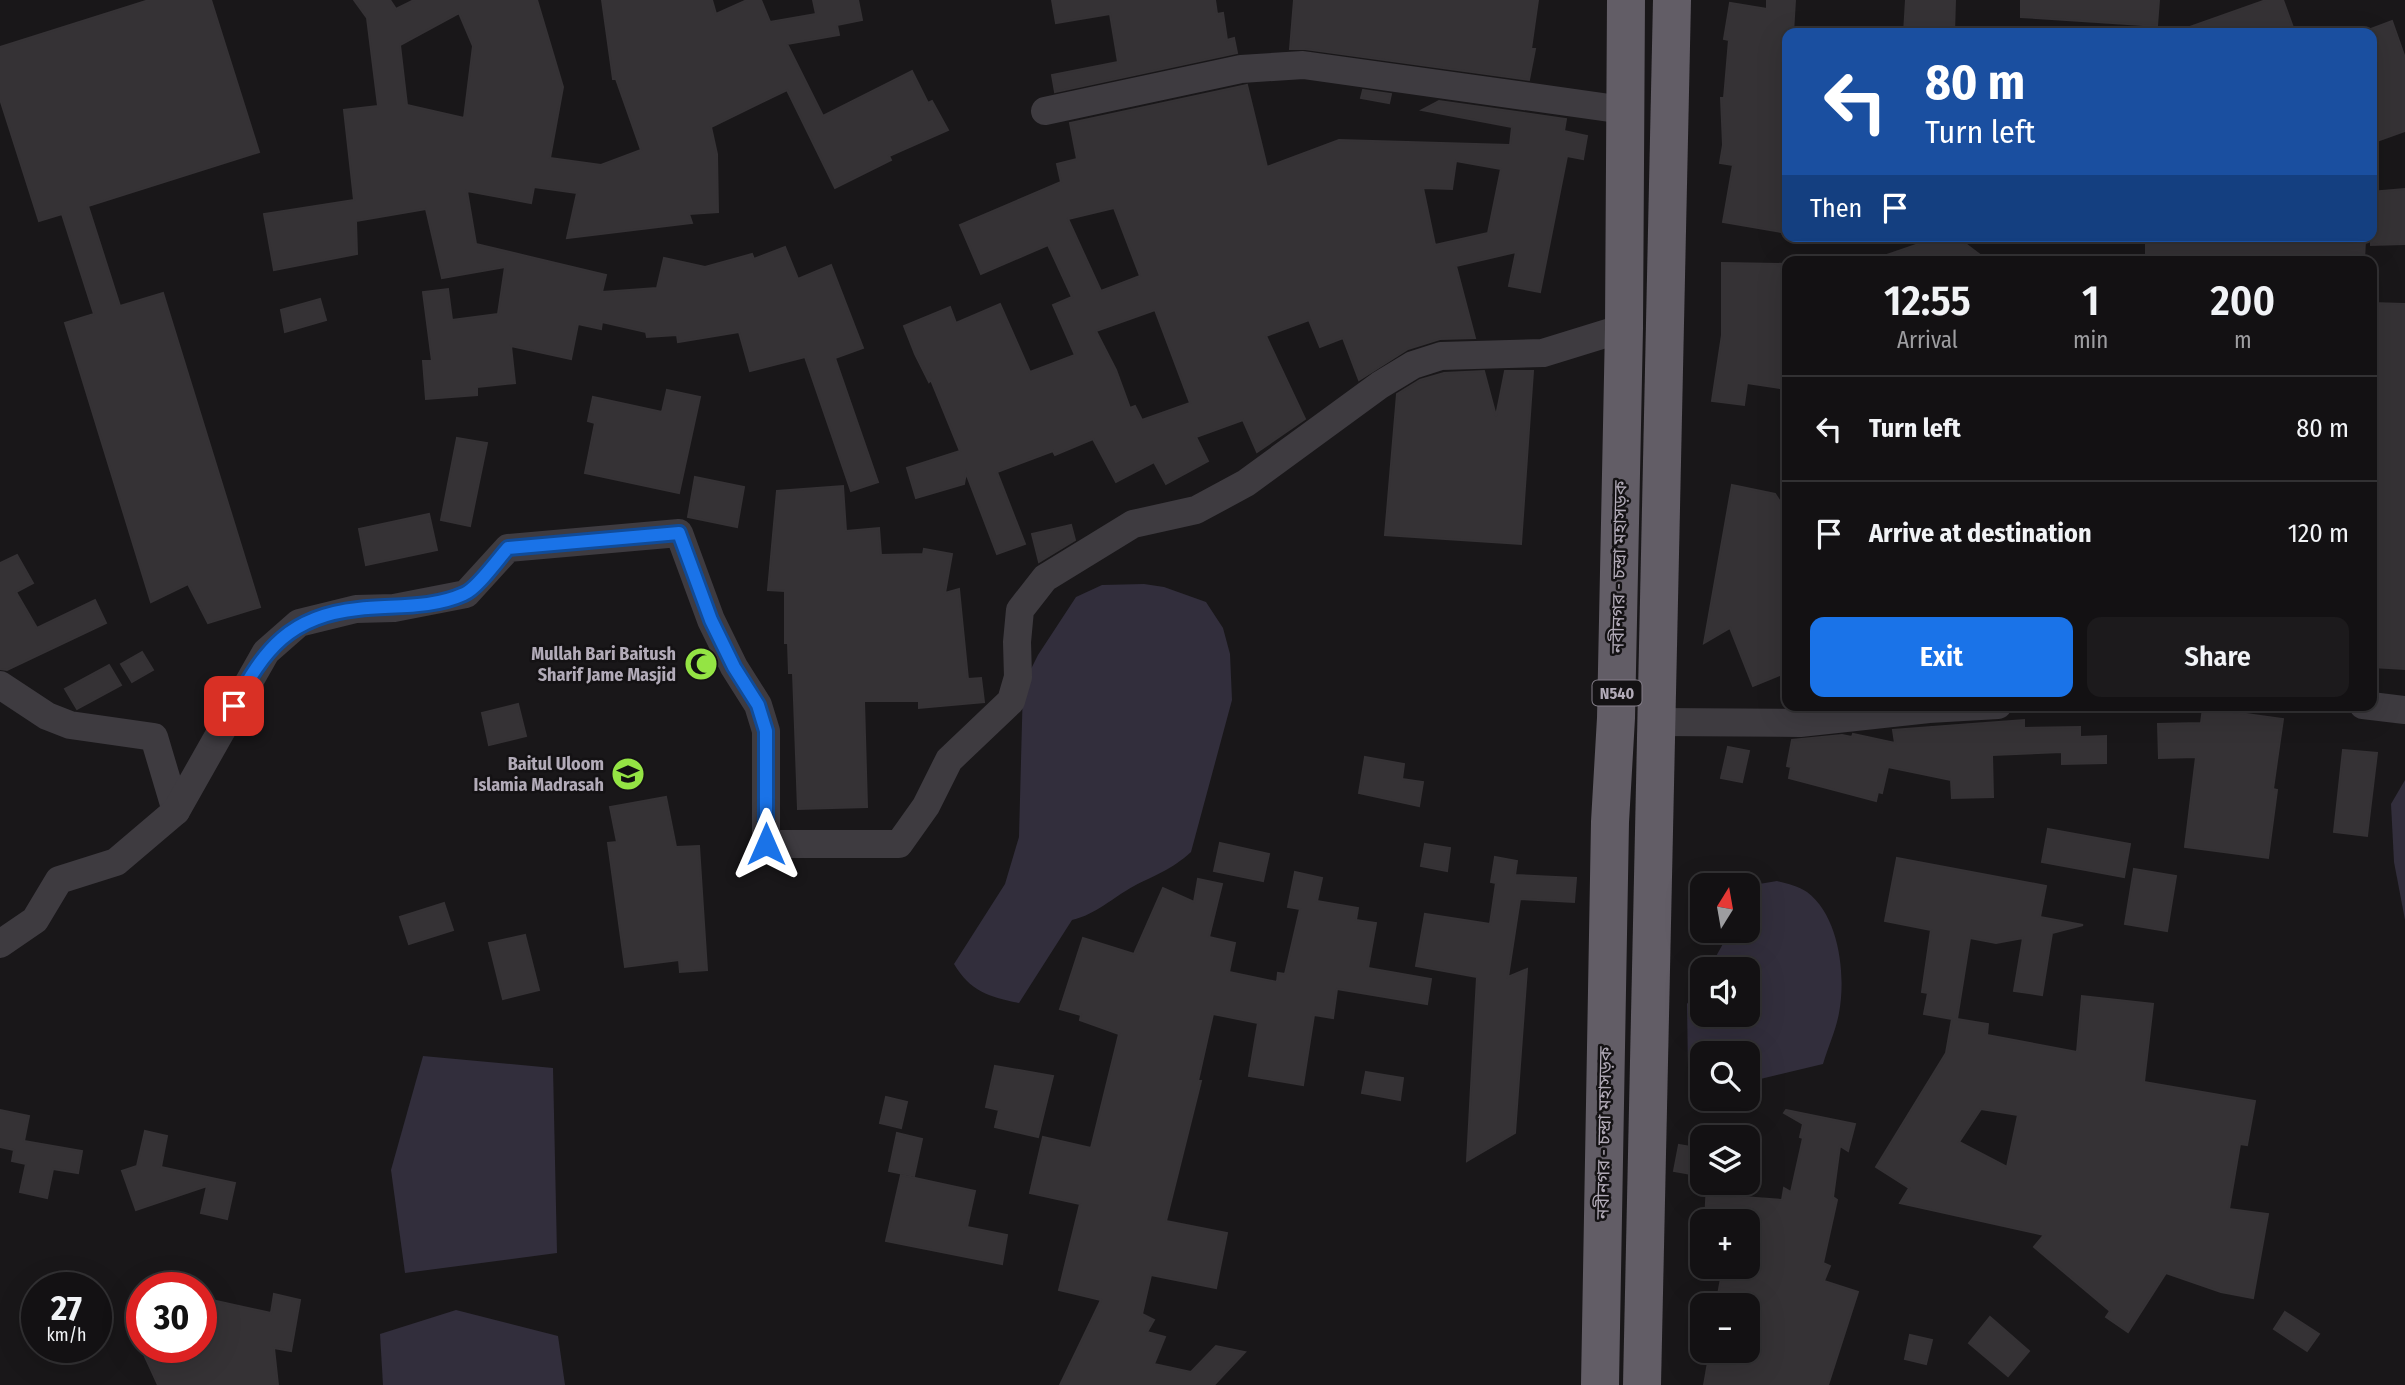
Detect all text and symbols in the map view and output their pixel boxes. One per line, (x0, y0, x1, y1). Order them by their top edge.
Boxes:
text: 80 m (1925, 53, 2025, 112)
icon: left (1810, 56, 1901, 147)
text: Turn left (1925, 113, 2035, 151)
icon: arrive (1876, 189, 1914, 227)
text: Then (1810, 193, 1862, 224)
text: 12:55 (1884, 276, 1971, 326)
text: 1 (2082, 276, 2099, 326)
text: 200 (2210, 276, 2275, 326)
text: Arrival (1897, 326, 1958, 354)
text: min (2073, 326, 2109, 354)
text: m (2234, 326, 2252, 354)
icon: left (1810, 410, 1848, 448)
text: Turn left (1869, 413, 1961, 444)
text: 80 m (2296, 413, 2349, 444)
street label: নবীনগর - চন্দ্রা মহাসড়ক (1606, 480, 1632, 655)
icon: arrive (1810, 515, 1848, 553)
text: Arrive at destination (1869, 518, 2092, 549)
text: 120 m (2288, 518, 2349, 549)
button: Exit (1810, 617, 2073, 697)
button: Share (2087, 617, 2349, 697)
place label: Mullah Bari Baitush Sharif Jame Masjid (531, 643, 676, 686)
mosque icon: Mullah Bari Baitush Sharif Jame Masjid (682, 645, 720, 683)
pin (204, 676, 264, 736)
road number: N540 (1592, 680, 1642, 706)
icon: arrive (215, 687, 253, 725)
place label: Baitul Uloom Islamia Madrasah (474, 753, 604, 796)
school or university icon: Baitul Uloom Islamia Madrasah (609, 755, 647, 793)
position arrow (729, 807, 803, 881)
north arrow (1690, 873, 1760, 943)
map controls (1690, 873, 1760, 1363)
button: sound (1690, 957, 1760, 1027)
button: search (1690, 1041, 1760, 1111)
street label: নবীনগর - চন্দ্রা মহাসড়ক (1591, 1046, 1617, 1221)
button: layers (1690, 1125, 1760, 1195)
button: + (1690, 1209, 1760, 1279)
speed limit sign: 30 (126, 1272, 217, 1363)
text: 27 (51, 1287, 82, 1329)
button: − (1690, 1293, 1760, 1363)
text: km/h (46, 1324, 87, 1346)

